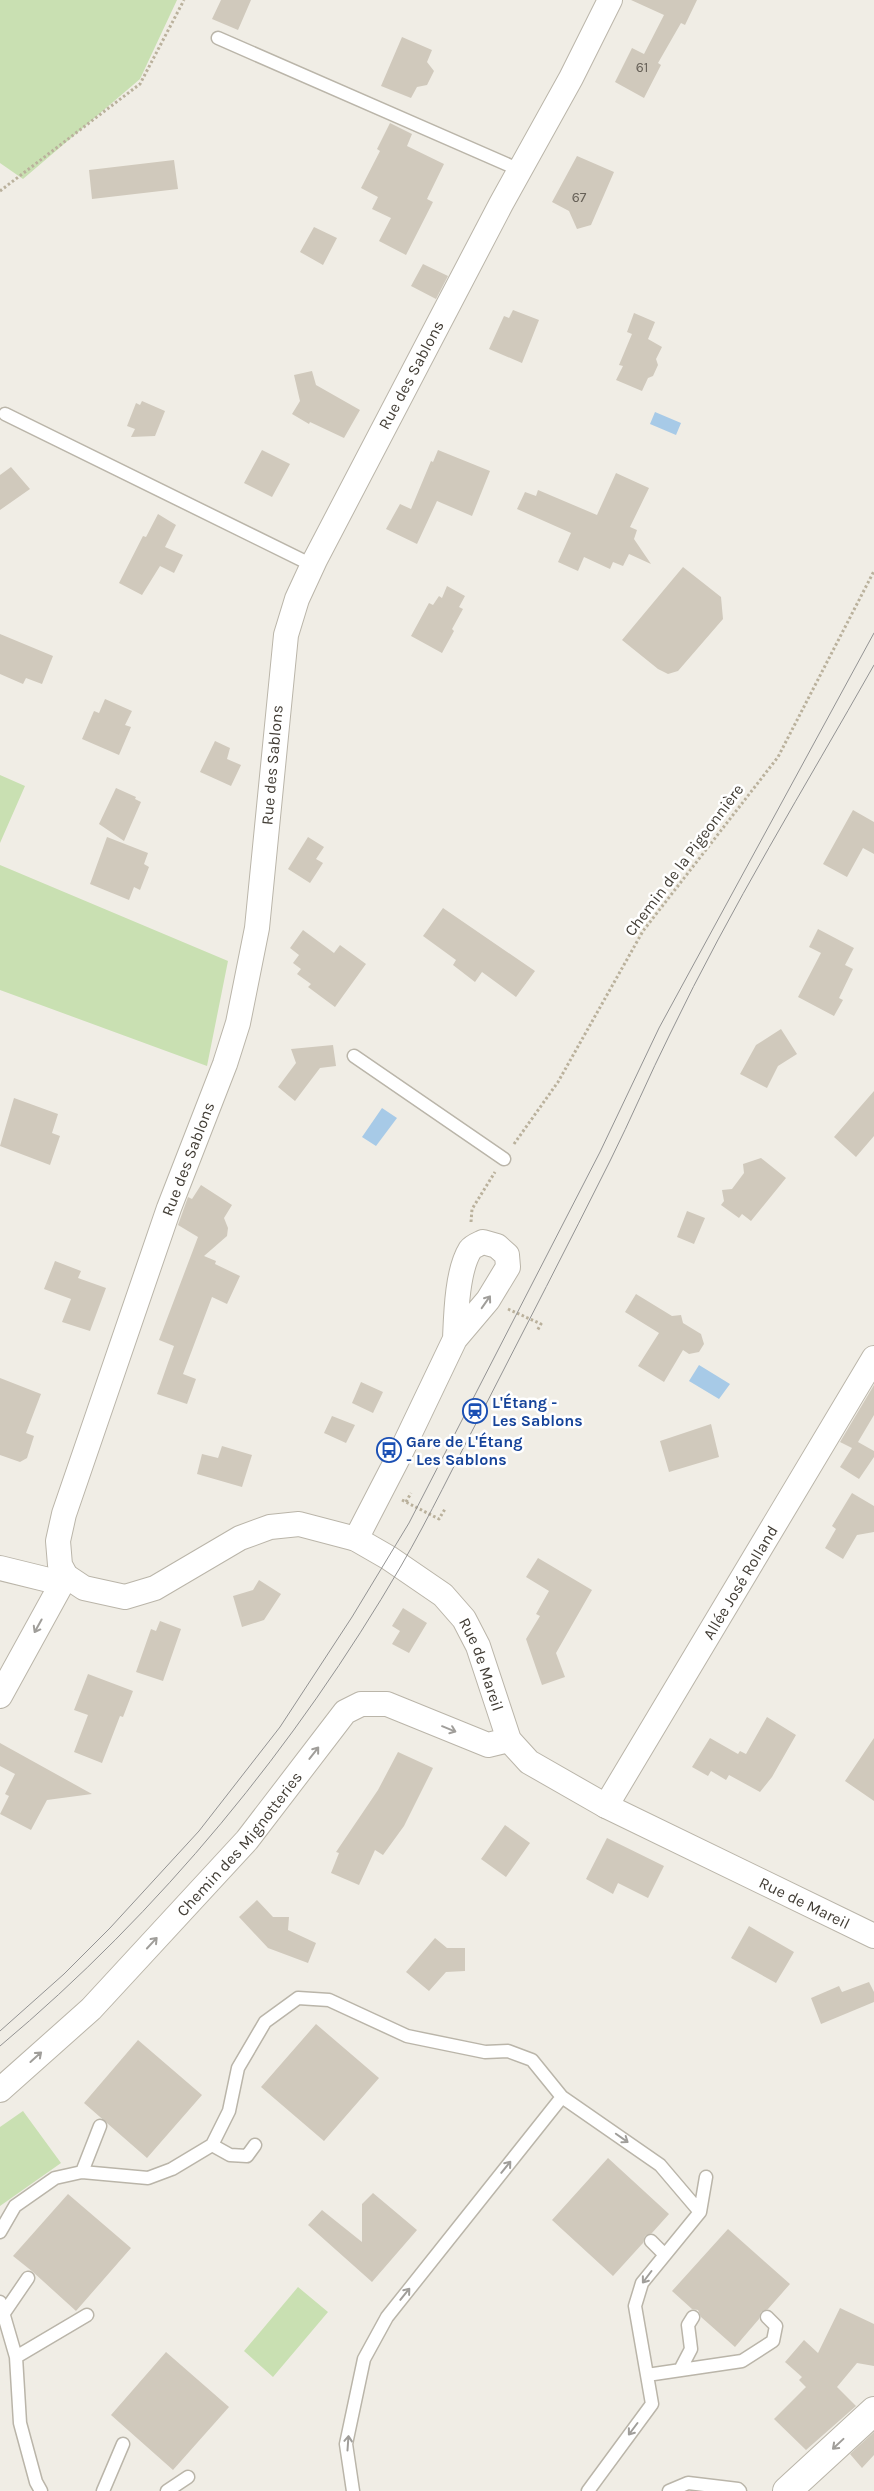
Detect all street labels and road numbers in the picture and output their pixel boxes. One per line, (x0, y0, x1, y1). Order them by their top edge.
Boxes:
street label: Rue des Sablons (374, 317, 448, 433)
street label: Rue des Sablons (257, 704, 287, 826)
street label: Chemin de la Pigeonnière (621, 780, 747, 940)
street label: Rue des Sablons (158, 1099, 218, 1219)
street label: Allée José Rolland (699, 1522, 781, 1642)
street label: Rue de Mareil (455, 1614, 508, 1713)
street label: Chemin des Mignotteries (172, 1767, 306, 1920)
street label: Rue de Mareil (756, 1872, 853, 1933)

